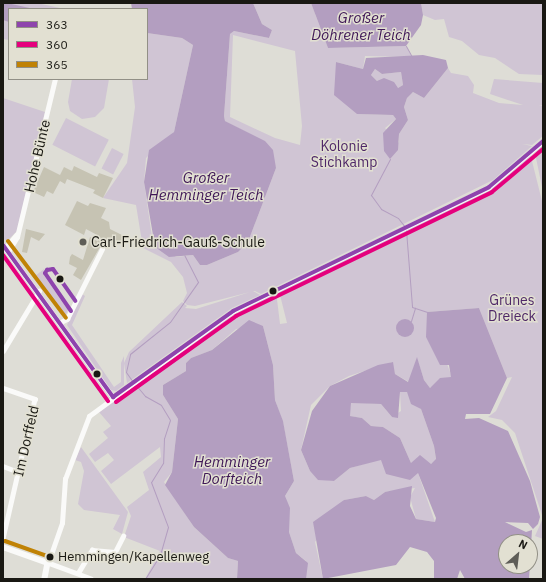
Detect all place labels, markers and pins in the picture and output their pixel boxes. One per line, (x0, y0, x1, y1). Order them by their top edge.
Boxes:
place label: Carl-Friedrich-Gauß-Schule (91, 234, 265, 250)
marker: Carl-Friedrich-Gauß-Schule (78, 237, 88, 247)
unlabelled marker (55, 274, 65, 284)
unlabelled marker (268, 286, 278, 296)
unlabelled marker (92, 369, 102, 379)
place label: Hemmingen/Kapellenweg (58, 549, 209, 565)
marker: Hemmingen/Kapellenweg (45, 552, 55, 562)

